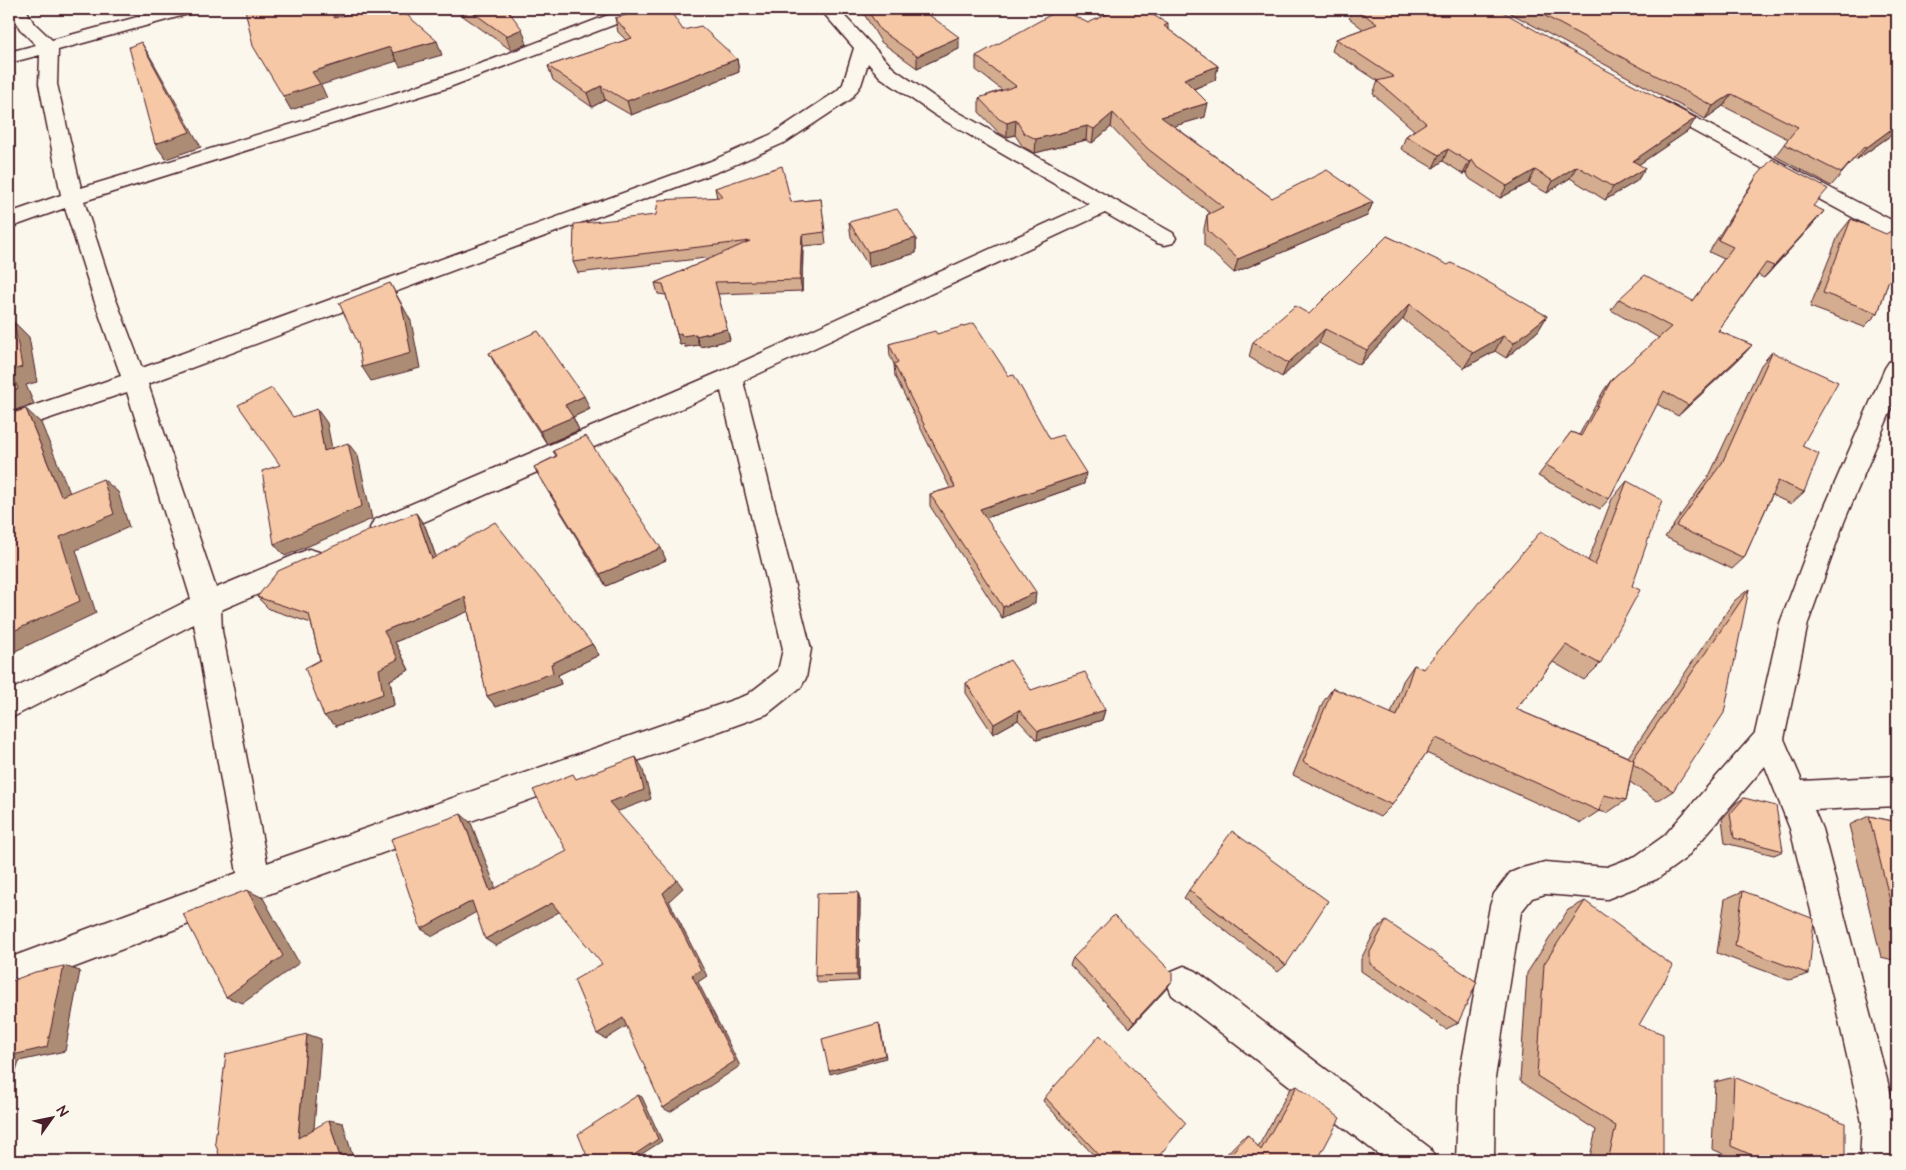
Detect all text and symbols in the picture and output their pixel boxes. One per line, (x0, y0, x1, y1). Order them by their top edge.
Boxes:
north arrow (28, 1092, 78, 1142)
text: N (51, 1102, 73, 1121)

